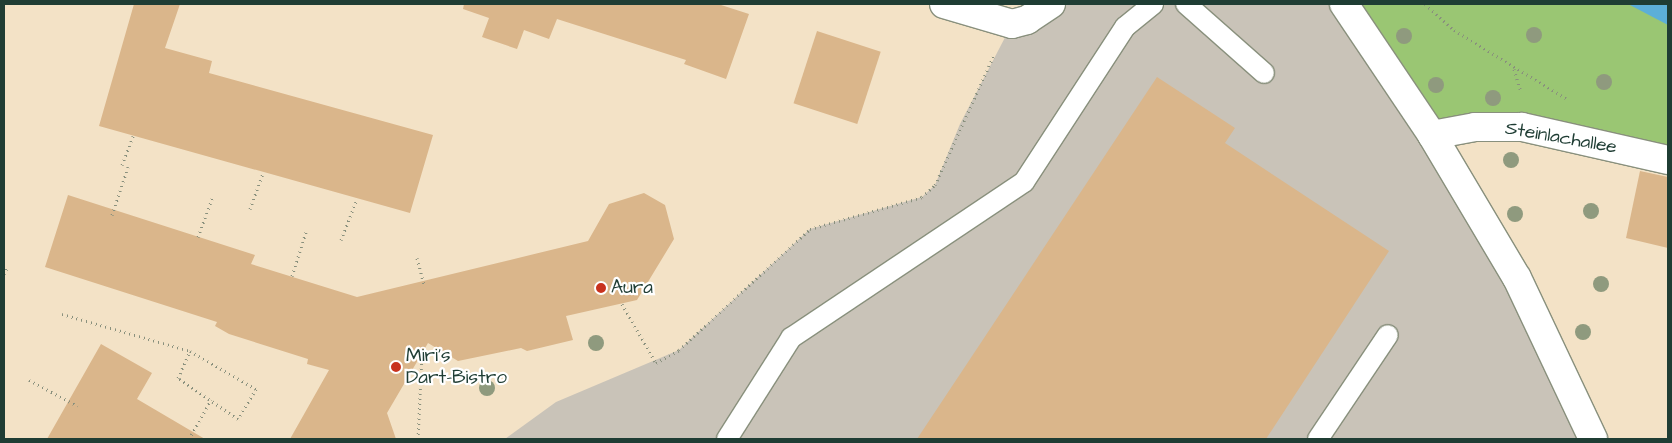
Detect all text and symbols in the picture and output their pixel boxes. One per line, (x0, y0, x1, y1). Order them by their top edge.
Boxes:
street label: Steinlachallee (1503, 117, 1619, 159)
place label: Aura (611, 277, 653, 299)
marker: Aura (595, 282, 607, 294)
place label: Miri's Dart-Bistro (406, 345, 507, 389)
marker: Miri's Dart-Bistro (390, 361, 402, 373)

